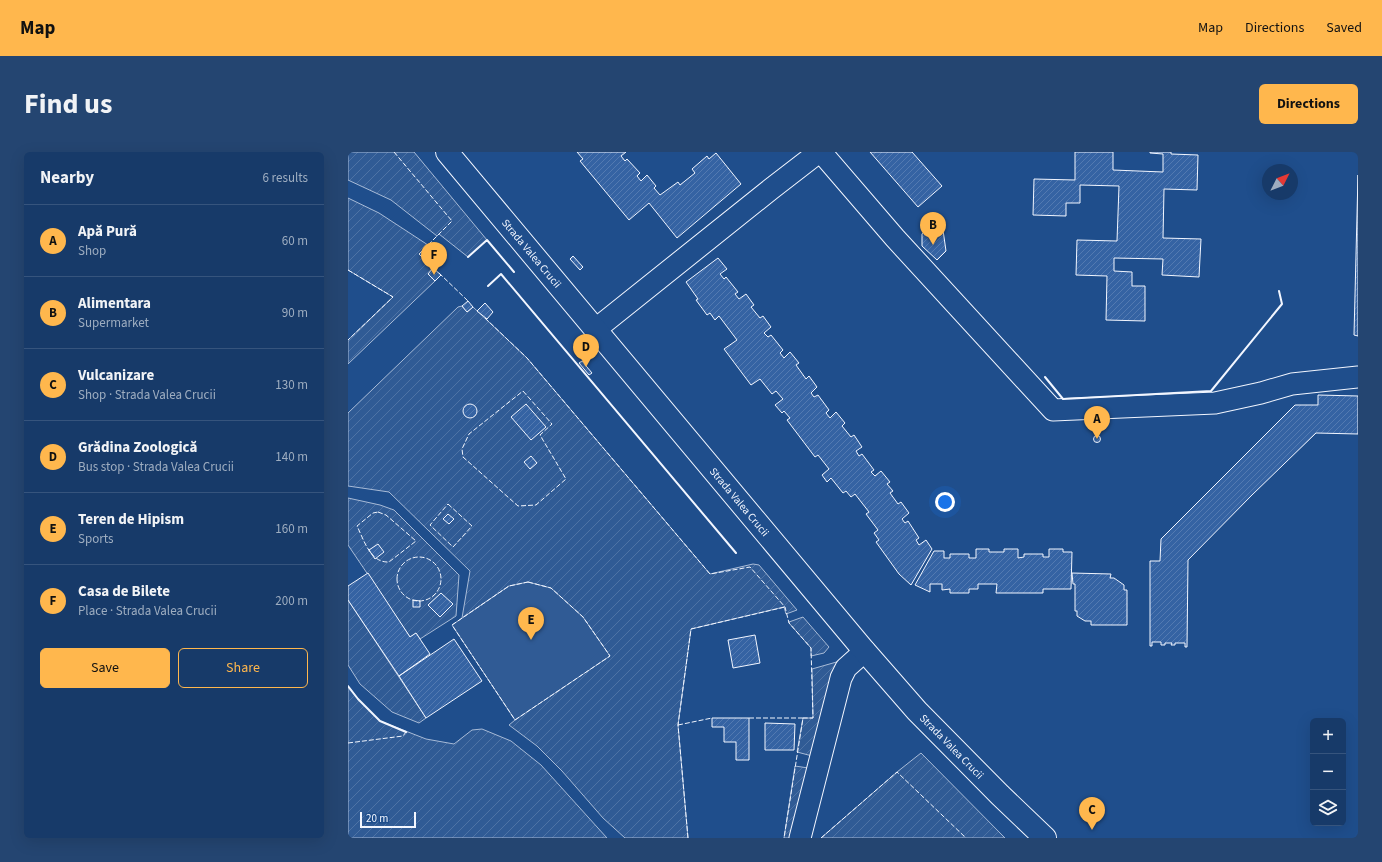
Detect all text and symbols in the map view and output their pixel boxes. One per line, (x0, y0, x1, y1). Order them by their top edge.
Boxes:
text: Map (20, 15, 55, 42)
text: Map (1198, 18, 1223, 38)
text: Directions (1245, 18, 1304, 38)
text: Saved (1326, 18, 1362, 38)
text: Find us (24, 84, 112, 124)
button: Directions (1259, 84, 1358, 124)
north arrow (1262, 164, 1298, 200)
text: Nearby (40, 166, 94, 190)
text: 6 results (263, 169, 308, 187)
pin: B (920, 212, 946, 245)
street label: Strada Valea Crucii (498, 216, 565, 291)
text: Apă Pură (78, 221, 137, 242)
text: A (49, 232, 57, 250)
text: 60 m (282, 232, 308, 250)
text: Shop (78, 242, 106, 260)
pin: F (421, 242, 447, 275)
text: Alimentara (78, 293, 151, 314)
text: B (49, 304, 57, 322)
text: 90 m (282, 304, 308, 322)
text: Supermarket (78, 314, 149, 332)
pin: D (573, 334, 599, 367)
text: Vulcanizare (78, 365, 154, 386)
text: C (49, 376, 57, 394)
text: 130 m (275, 376, 308, 394)
text: Shop · Strada Valea Crucii (78, 386, 216, 404)
pin: A (1084, 406, 1110, 439)
text: Grădina Zoologică (78, 437, 197, 458)
text: D (49, 448, 57, 466)
text: 140 m (275, 448, 308, 466)
text: Bus stop · Strada Valea Crucii (78, 458, 234, 476)
street label: Strada Valea Crucii (706, 464, 773, 539)
your location (935, 492, 955, 512)
text: Teren de Hipism (78, 509, 184, 530)
text: E (49, 520, 57, 538)
text: 160 m (275, 520, 308, 538)
text: Sports (78, 530, 113, 548)
text: Casa de Bilete (78, 581, 170, 602)
text: F (50, 592, 56, 610)
text: 200 m (275, 592, 308, 610)
text: Place · Strada Valea Crucii (78, 602, 217, 620)
pin: E (518, 607, 544, 640)
button: Save (40, 648, 170, 688)
button: Share (178, 648, 308, 688)
street label: Strada Valea Crucii (916, 711, 987, 782)
map controls (1310, 718, 1346, 826)
button: + (1310, 718, 1346, 754)
button: − (1310, 754, 1346, 790)
button: layers (1310, 790, 1346, 826)
pin: C (1079, 797, 1105, 830)
scale bar (360, 810, 416, 829)
text: 20 m (366, 811, 388, 826)

